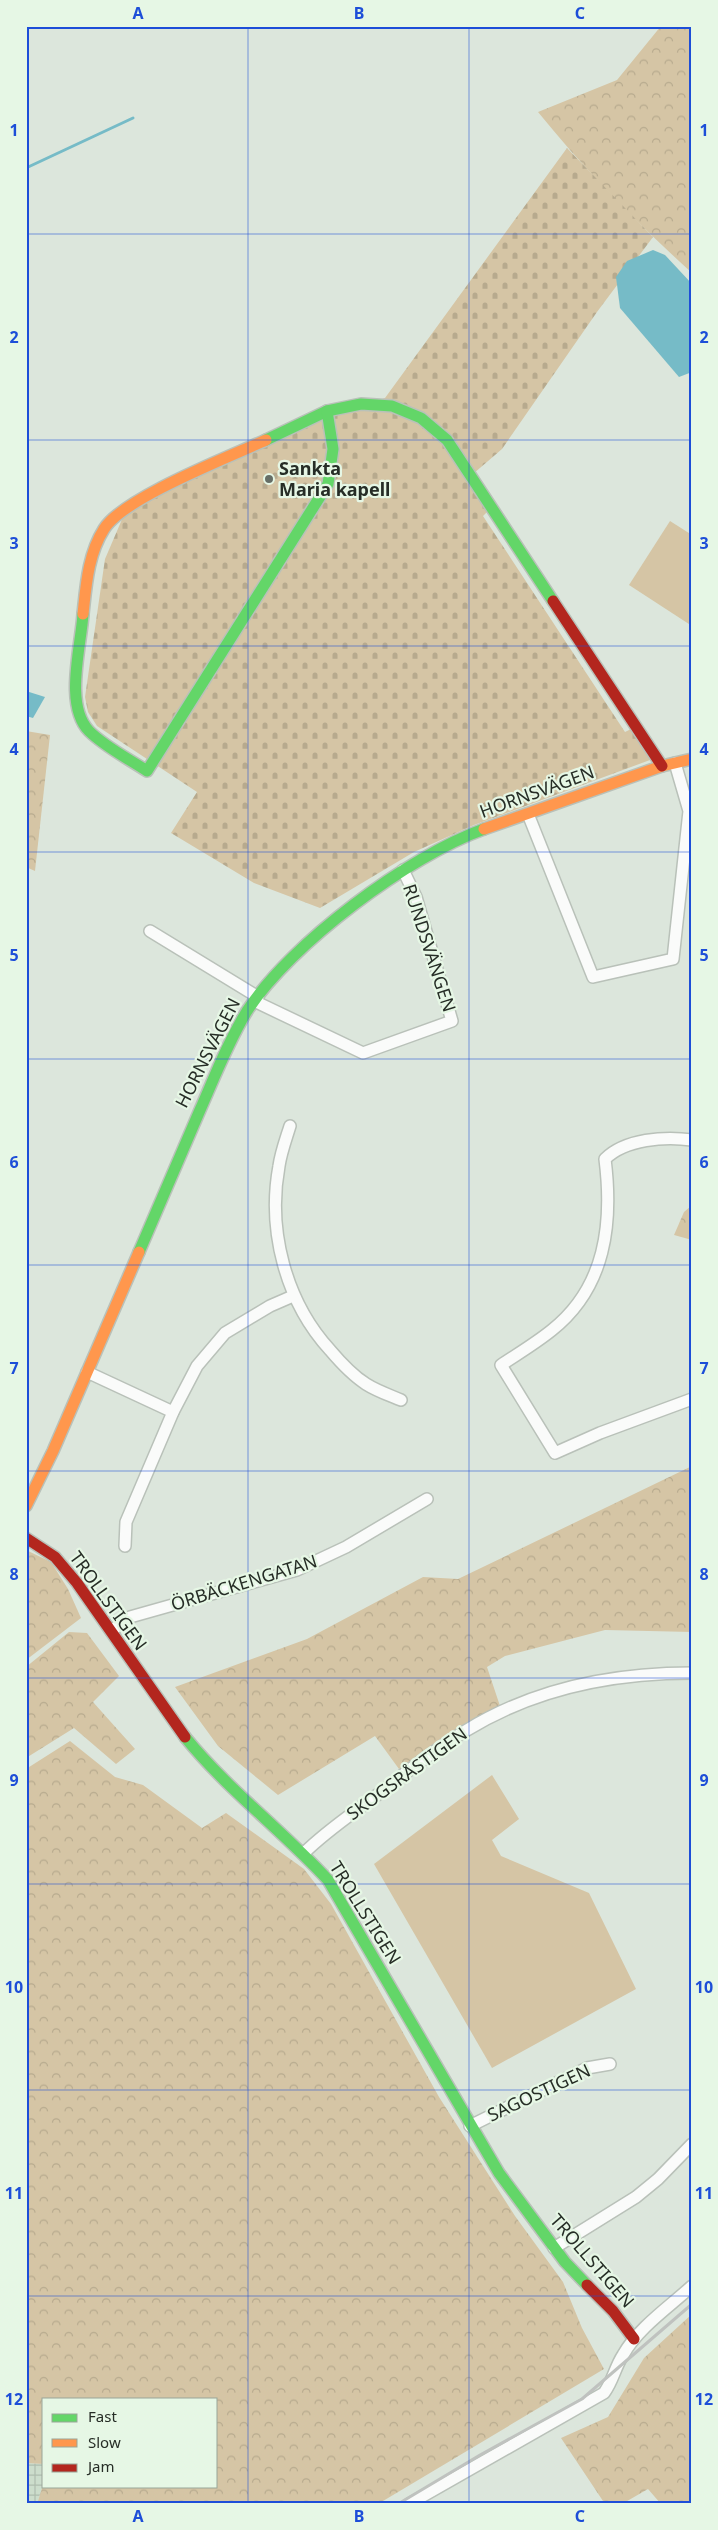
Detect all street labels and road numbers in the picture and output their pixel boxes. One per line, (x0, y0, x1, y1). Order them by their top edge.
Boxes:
street label: HORNSVÄGEN (476, 759, 597, 823)
street label: RUNDSVÄNGEN (398, 881, 462, 1015)
street label: HORNSVÄGEN (169, 994, 245, 1112)
street label: TROLLSTIGEN (65, 1546, 153, 1655)
street label: ÖRBÄCKENGATAN (168, 1548, 320, 1616)
street label: SKOGSRÅSTIGEN (341, 1721, 471, 1825)
street label: TROLLSTIGEN (325, 1857, 407, 1968)
street label: SAGOSTIGEN (483, 2058, 594, 2126)
street label: TROLLSTIGEN (545, 2208, 640, 2312)

